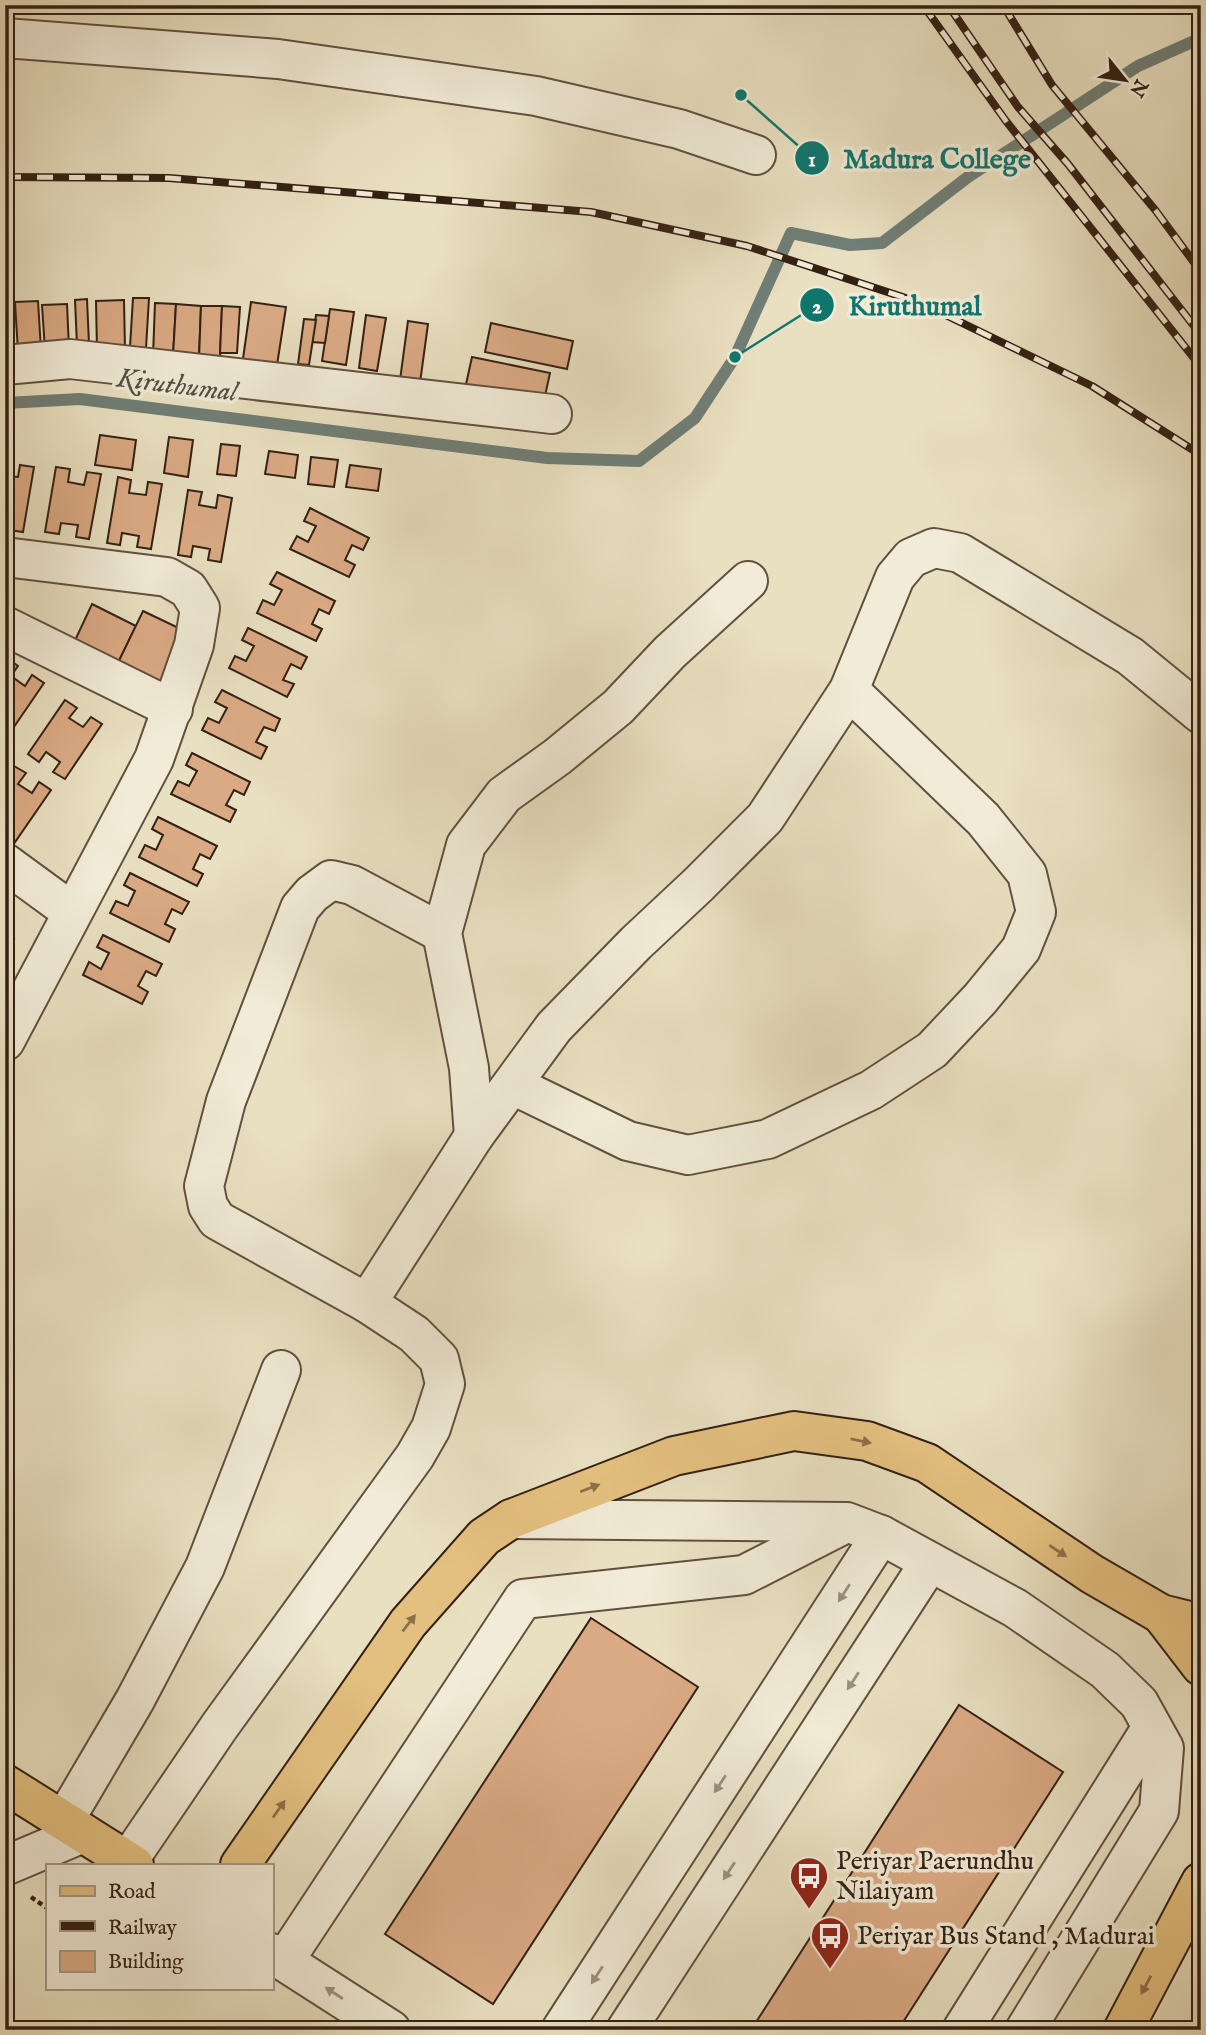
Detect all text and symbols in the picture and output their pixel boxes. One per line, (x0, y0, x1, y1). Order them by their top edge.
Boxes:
north arrow (1090, 46, 1160, 116)
text: N (1123, 74, 1153, 101)
callout: Madura College (794, 134, 1045, 183)
text: Madura College (843, 143, 1031, 178)
text: 1 (808, 147, 816, 174)
callout: Kiruthumal (799, 281, 995, 330)
text: Kiruthumal (849, 290, 983, 325)
text: 2 (812, 294, 822, 321)
water label: Kiruthumal (114, 361, 242, 411)
one-way arrow (850, 1435, 872, 1446)
one-way arrow (580, 1483, 601, 1494)
one-way arrow (1049, 1544, 1067, 1558)
one-way arrow (837, 1583, 850, 1602)
one-way arrow (401, 1614, 416, 1631)
one-way arrow (847, 1671, 860, 1690)
one-way arrow (714, 1774, 727, 1793)
one-way arrow (272, 1800, 286, 1818)
place label: Periyar Paerundhu Nilaiyam (836, 1845, 1034, 1908)
bus stop icon: Periyar Paerundhu Nilaiyam (788, 1855, 830, 1910)
one-way arrow (723, 1862, 736, 1881)
legend (46, 1864, 273, 1990)
text: Road (108, 1879, 156, 1906)
text: Railway (108, 1915, 178, 1942)
bus stop icon: Periyar Bus Stand , Madurai (809, 1915, 851, 1970)
place label: Periyar Bus Stand , Madurai (857, 1920, 1155, 1953)
text: Building (108, 1949, 184, 1976)
one-way arrow (590, 1965, 603, 1984)
one-way arrow (1140, 1976, 1152, 1995)
one-way arrow (324, 1986, 343, 1999)

